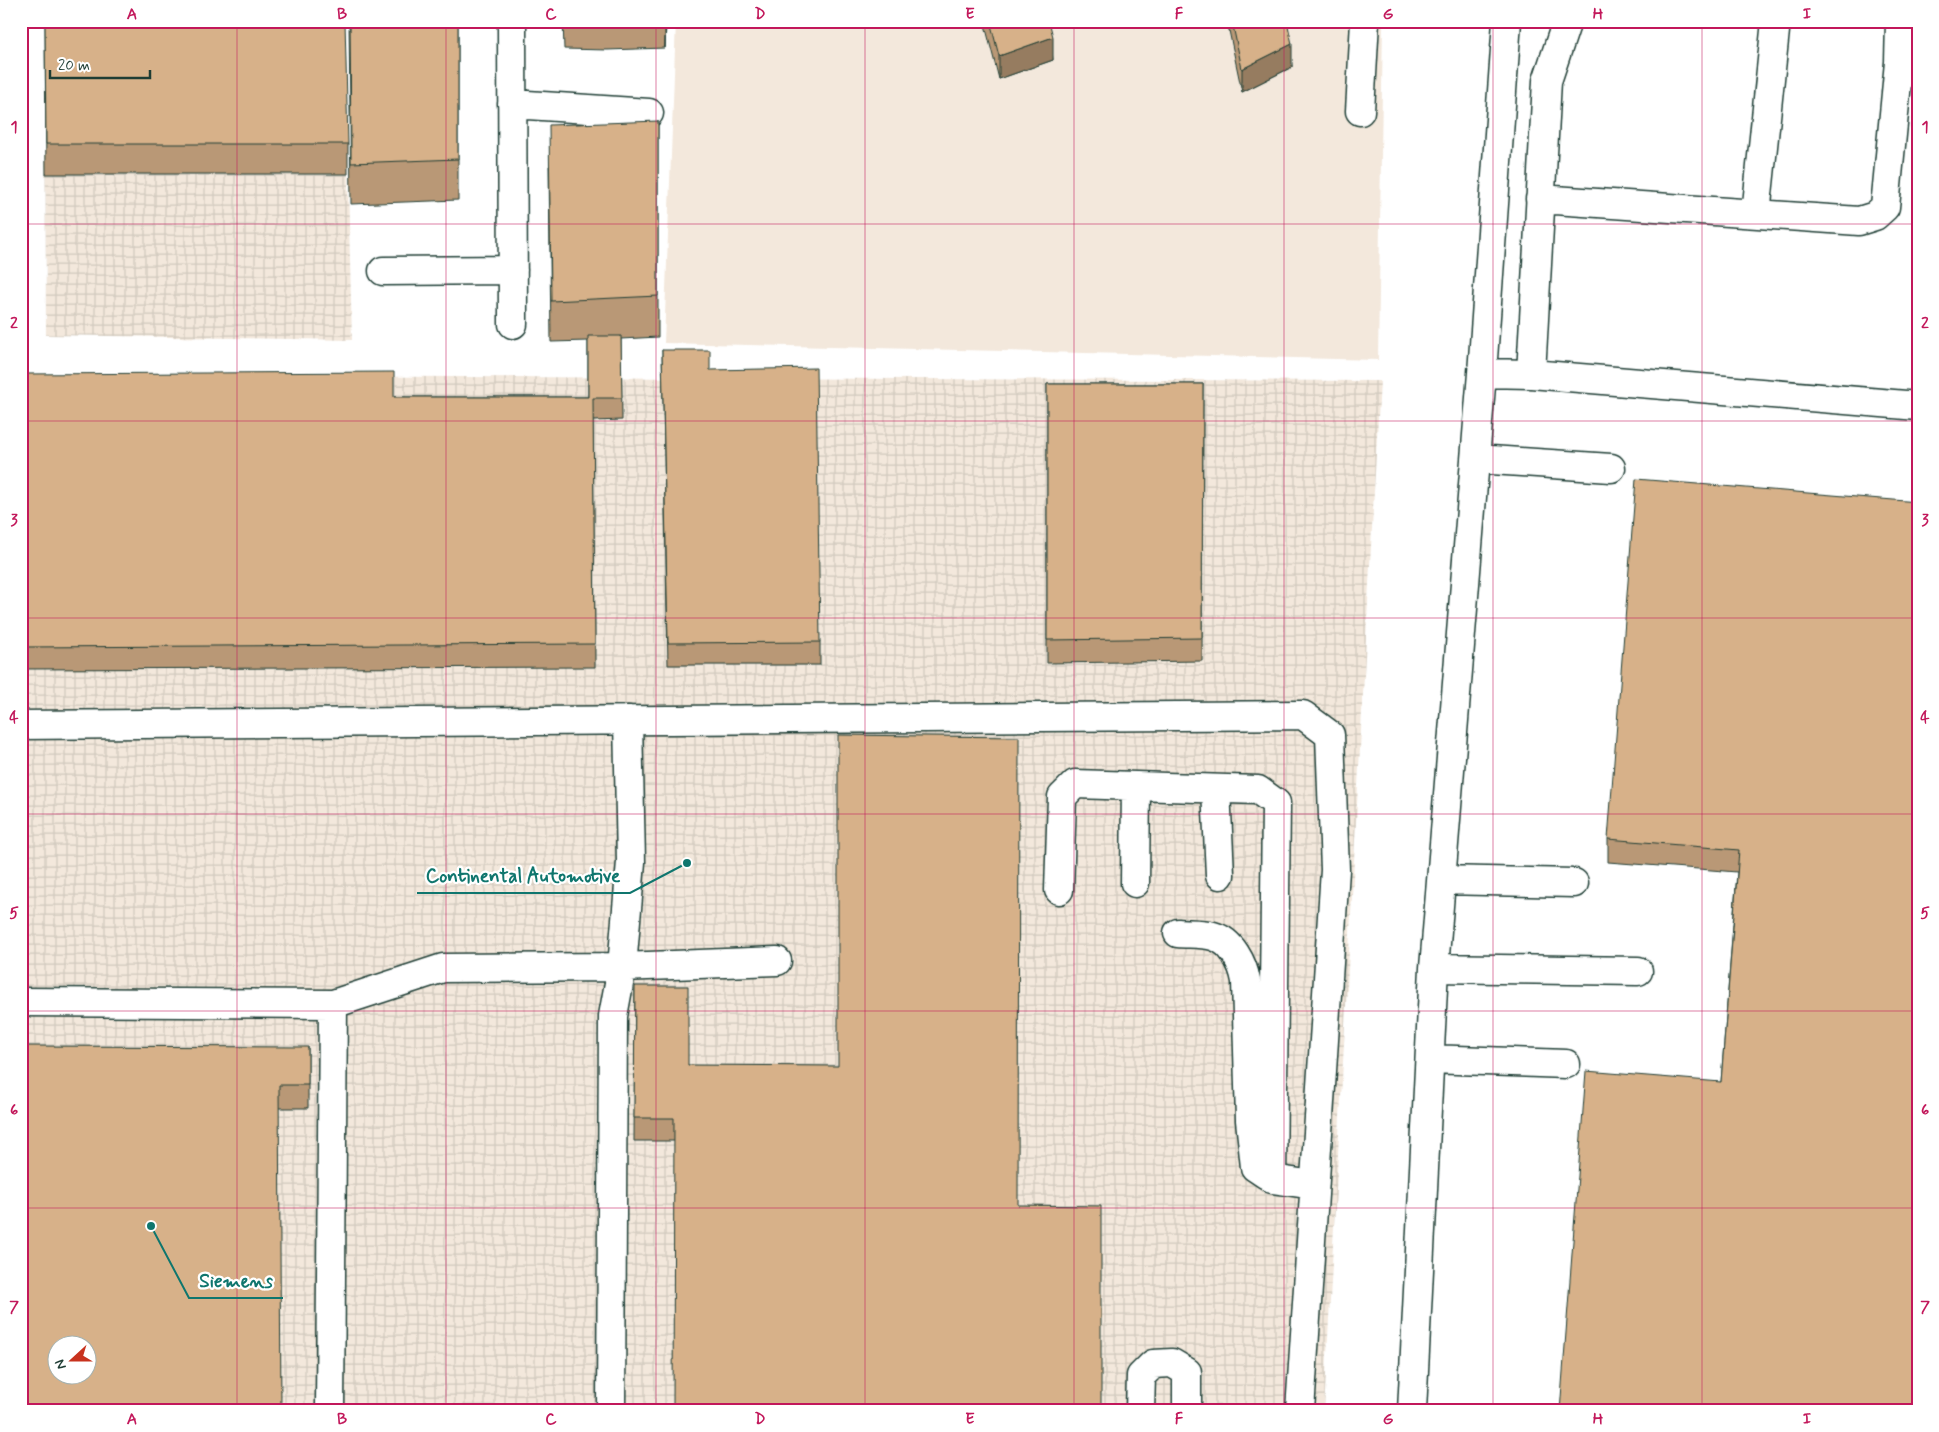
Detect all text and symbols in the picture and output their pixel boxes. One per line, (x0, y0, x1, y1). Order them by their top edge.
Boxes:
text: A (127, 4, 137, 25)
text: B (337, 4, 347, 25)
text: C (545, 4, 557, 25)
text: D (754, 4, 766, 25)
text: E (965, 4, 975, 25)
text: F (1175, 4, 1184, 25)
text: G (1383, 4, 1394, 25)
text: H (1593, 4, 1604, 25)
text: I (1803, 4, 1812, 25)
scale bar (50, 48, 150, 80)
text: 20 m (58, 56, 90, 76)
text: 1 (10, 117, 18, 138)
text: 1 (1921, 117, 1929, 138)
text: 2 (10, 313, 18, 334)
text: 2 (1921, 313, 1929, 334)
text: 3 (10, 510, 18, 531)
text: 3 (1921, 510, 1929, 531)
text: 4 (9, 707, 19, 728)
text: 4 (1920, 707, 1930, 728)
callout: Continental Automotive (417, 859, 630, 893)
text: Continental Automotive (426, 864, 621, 889)
text: 5 (9, 903, 19, 924)
text: 5 (1920, 903, 1930, 924)
text: 6 (10, 1100, 18, 1121)
text: 6 (1921, 1100, 1929, 1121)
callout: Siemens (189, 1264, 283, 1298)
text: Siemens (199, 1269, 273, 1294)
text: 7 (9, 1297, 19, 1318)
text: 7 (1920, 1297, 1930, 1318)
north arrow (48, 1334, 98, 1384)
text: N (51, 1357, 71, 1372)
text: A (127, 1409, 137, 1430)
text: B (337, 1409, 347, 1430)
text: C (545, 1409, 557, 1430)
text: D (754, 1409, 766, 1430)
text: E (965, 1409, 975, 1430)
text: F (1175, 1409, 1184, 1430)
text: G (1383, 1409, 1394, 1430)
text: H (1593, 1409, 1604, 1430)
text: I (1803, 1409, 1812, 1430)

